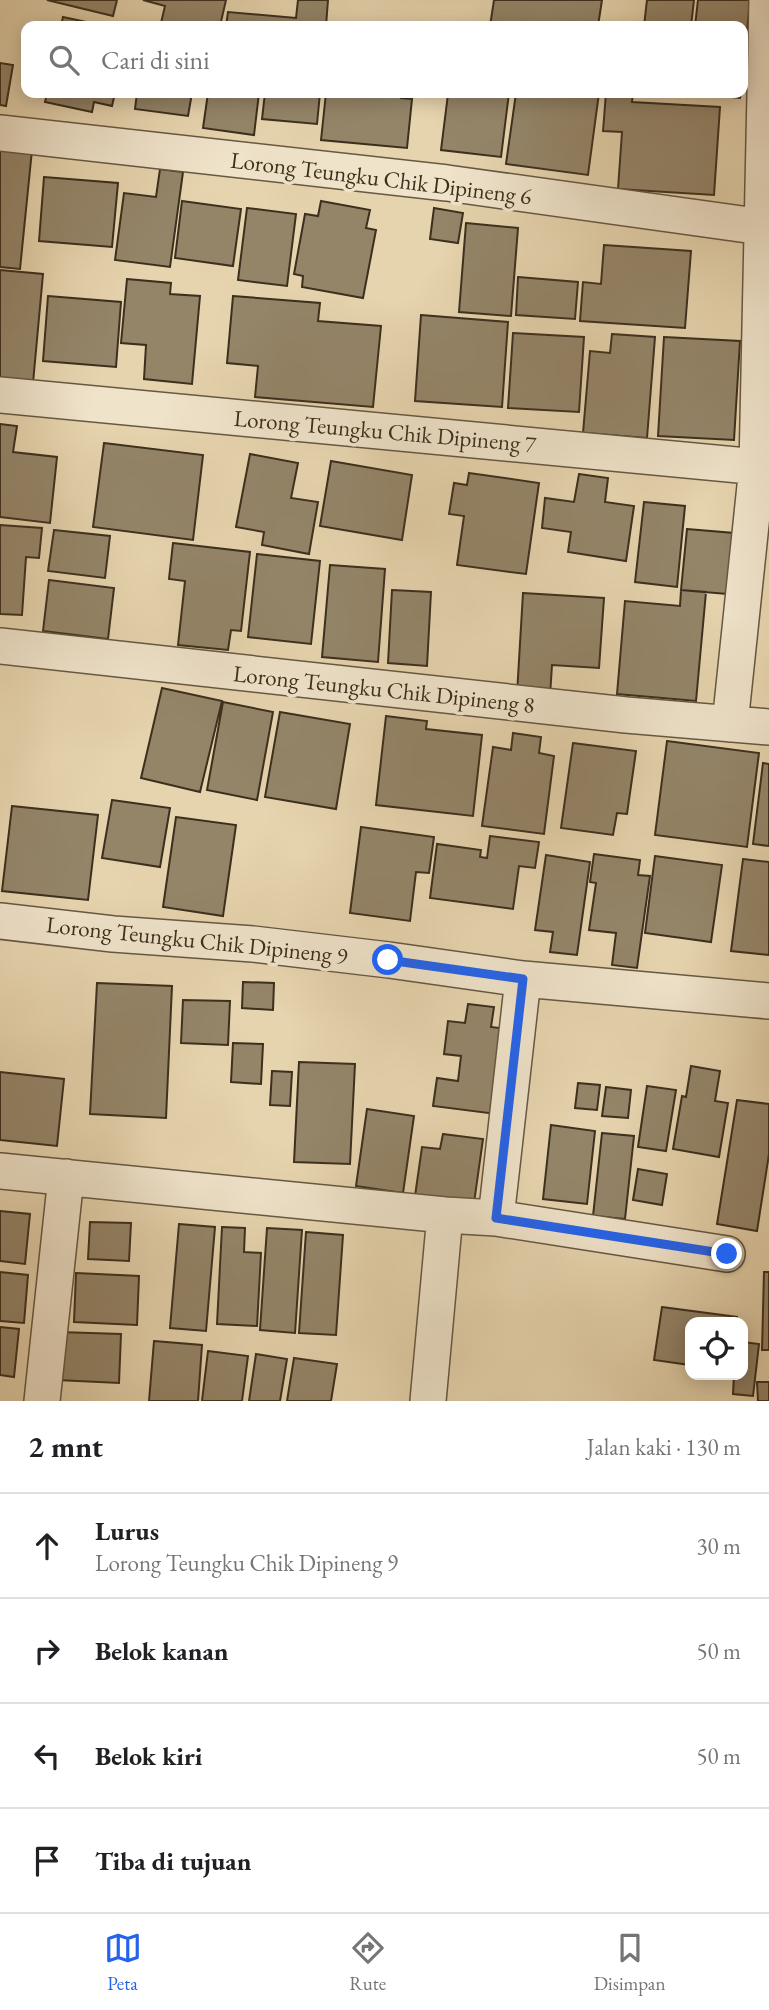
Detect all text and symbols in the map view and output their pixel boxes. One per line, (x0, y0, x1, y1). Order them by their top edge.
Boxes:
search box (21, 21, 748, 98)
icon: search (45, 41, 83, 79)
text: Cari di sini (101, 43, 210, 77)
street label: Lorong Teungku Chik Dipineng 6 (229, 145, 533, 211)
street label: Lorong Teungku Chik Dipineng 7 (233, 403, 538, 459)
street label: Lorong Teungku Chik Dipineng 8 (232, 658, 536, 720)
street label: Lorong Teungku Chik Dipineng 9 (45, 909, 349, 971)
route start (372, 944, 403, 975)
route end (711, 1238, 742, 1269)
map controls (685, 1317, 748, 1380)
button: locate (685, 1317, 748, 1380)
text: 2 mnt (28, 1427, 103, 1466)
text: Jalan kaki · 130 m (587, 1432, 741, 1462)
text: Lurus (95, 1514, 159, 1548)
icon: ahead (28, 1527, 66, 1565)
text: 30 m (696, 1531, 741, 1561)
text: Lorong Teungku Chik Dipineng 9 (95, 1548, 398, 1578)
icon: right (28, 1632, 66, 1670)
text: Belok kanan (95, 1634, 229, 1668)
text: 50 m (696, 1636, 741, 1666)
icon: left (28, 1737, 66, 1775)
text: Belok kiri (95, 1739, 202, 1773)
text: 50 m (696, 1741, 741, 1771)
icon: arrive (28, 1842, 66, 1880)
text: Tiba di tujuan (95, 1844, 251, 1878)
tab: Peta (104, 1929, 142, 1996)
tab: Rute (349, 1929, 387, 1996)
tab: Disimpan (594, 1929, 665, 1996)

